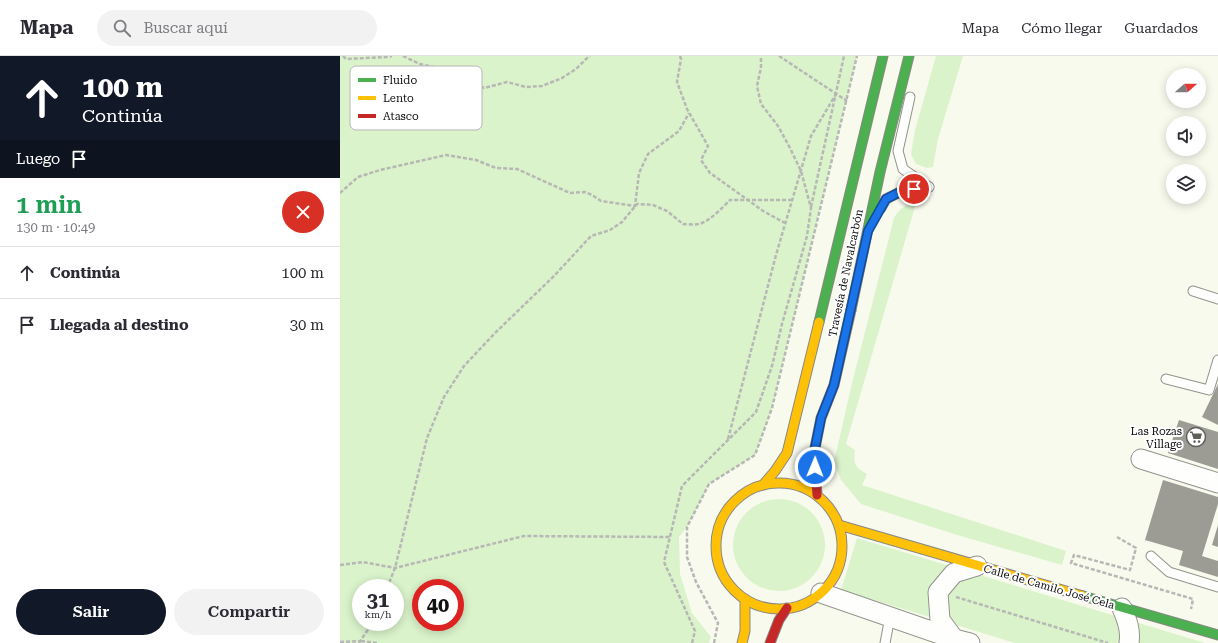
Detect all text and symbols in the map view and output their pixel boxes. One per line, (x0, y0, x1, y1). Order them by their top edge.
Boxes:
search box (97, 10, 377, 46)
text: Mapa (20, 16, 73, 39)
icon: search (111, 17, 133, 39)
text: Buscar aquí (143, 19, 228, 37)
text: Mapa (962, 20, 999, 36)
text: Cómo llegar (1021, 20, 1102, 36)
text: Guardados (1124, 20, 1198, 36)
legend (350, 66, 482, 130)
north arrow (1166, 68, 1206, 108)
map controls (1166, 68, 1206, 204)
text: 100 m (82, 71, 163, 104)
icon: ahead (16, 72, 68, 124)
text: Fluido (383, 74, 417, 87)
text: Lento (383, 92, 414, 105)
text: Continúa (82, 105, 163, 126)
text: Atasco (383, 110, 419, 123)
button: sound (1166, 116, 1206, 156)
icon: arrive (68, 148, 90, 170)
text: Luego (16, 150, 60, 168)
button: layers (1166, 164, 1206, 204)
pin (897, 172, 931, 206)
icon: arrive (903, 178, 925, 200)
text: 1 min (16, 191, 82, 219)
button: close (282, 191, 324, 233)
street label: Travesía de Navalcarbón (826, 208, 866, 338)
text: 130 m · 10:49 (16, 220, 95, 235)
icon: ahead (16, 262, 38, 284)
text: Continúa (50, 264, 120, 282)
text: 100 m (281, 264, 324, 282)
icon: arrive (16, 314, 38, 336)
text: Llegada al destino (50, 316, 189, 334)
text: 30 m (290, 316, 324, 334)
place label: Las Rozas Village (1131, 425, 1182, 451)
supermarket icon: Las Rozas Village (1185, 426, 1207, 448)
position arrow (794, 446, 836, 488)
street label: Calle de Camilo José Cela (982, 562, 1116, 612)
speed limit sign: 40 (412, 579, 464, 631)
text: 31 (367, 588, 389, 612)
button: Salir (16, 589, 166, 635)
button: Compartir (174, 589, 324, 635)
text: km/h (365, 609, 391, 620)

